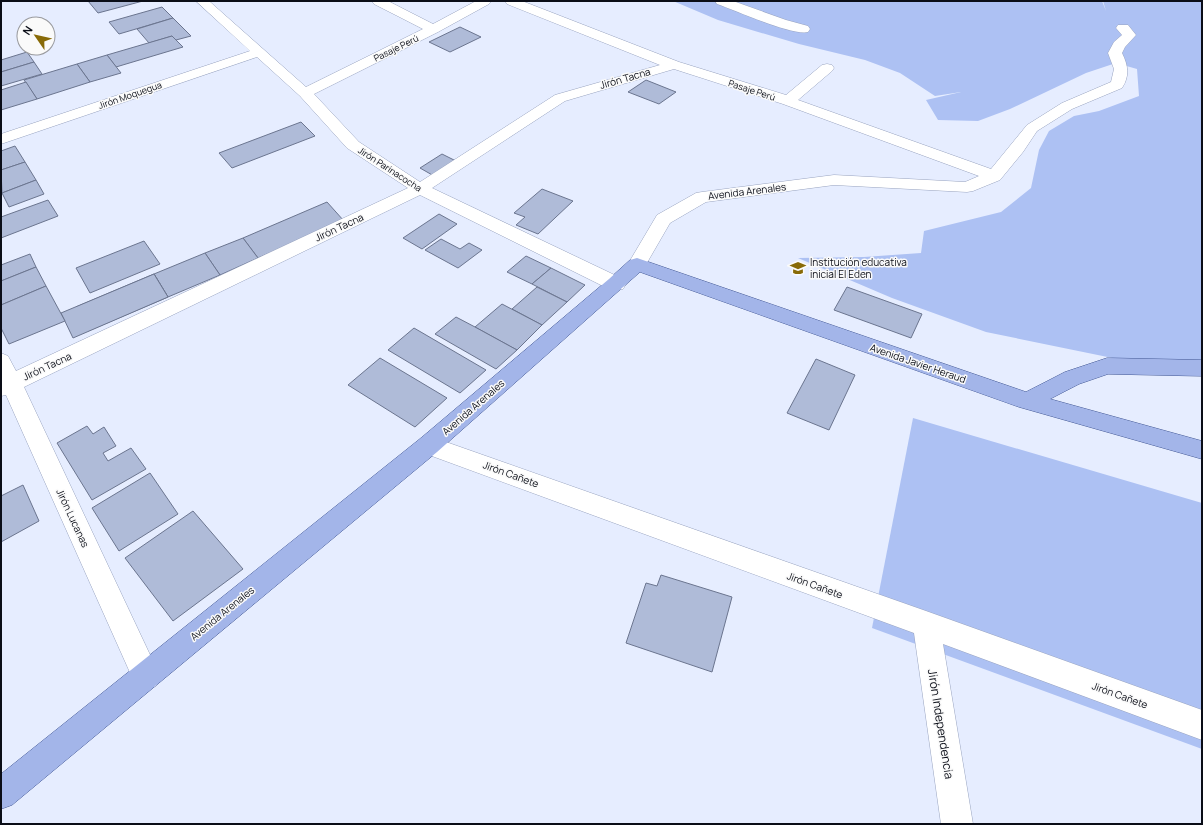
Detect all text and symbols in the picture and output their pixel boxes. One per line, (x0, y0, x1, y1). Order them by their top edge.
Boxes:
north arrow (16, 16, 56, 56)
text: N (19, 23, 36, 38)
street label: Pasaje Perú (371, 32, 421, 64)
street label: Jirón Tacna (598, 64, 652, 92)
street label: Pasaje Perú (727, 76, 777, 104)
street label: Jirón Moquegua (96, 78, 164, 112)
street label: Jirón Parinacocha (356, 144, 424, 194)
street label: Avenida Arenales (707, 179, 787, 203)
street label: Jirón Tacna (312, 210, 366, 244)
place label: Institución educativa inicial El Eden (810, 255, 907, 281)
school or university icon: Institución educativa inicial El Eden (789, 259, 807, 277)
street label: Avenida Javier Heraud (868, 340, 968, 386)
street label: Jirón Tacna (20, 349, 74, 383)
street label: Avenida Arenales (439, 376, 507, 438)
street label: Jirón Cañete (481, 457, 541, 491)
street label: Jirón Lucanas (53, 486, 93, 550)
street label: Jirón Cañete (785, 568, 845, 602)
street label: Avenida Arenales (187, 583, 257, 643)
street label: Jirón Independencia (924, 668, 958, 780)
street label: Jirón Cañete (1090, 678, 1150, 712)

